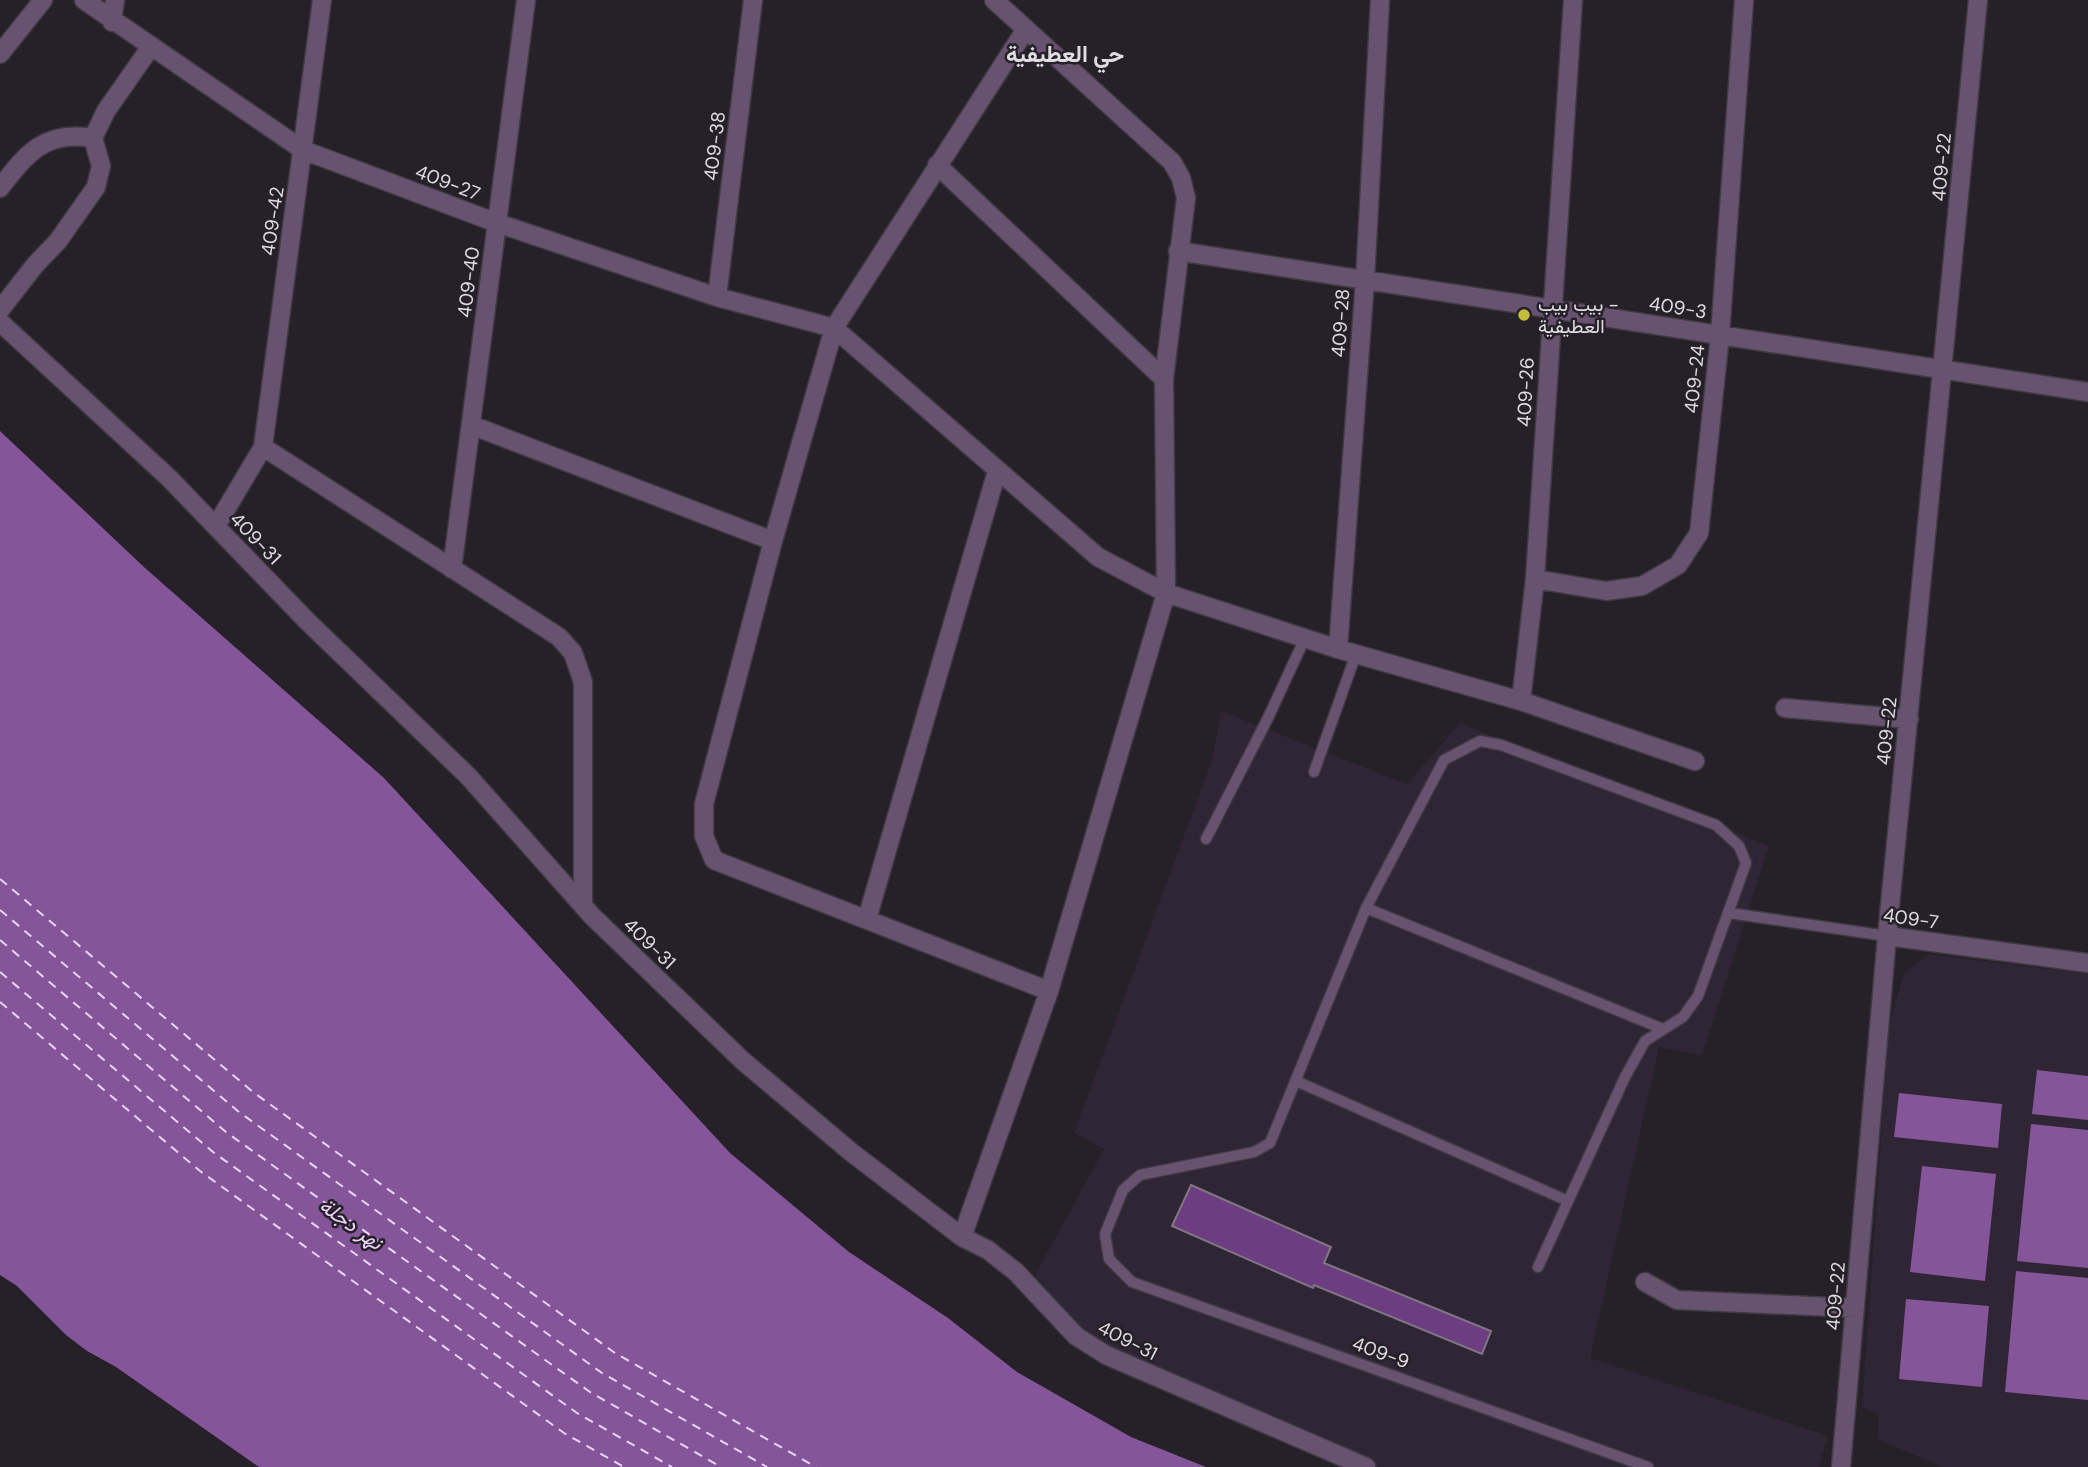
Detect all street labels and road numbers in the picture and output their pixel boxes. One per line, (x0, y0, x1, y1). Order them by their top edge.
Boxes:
street label: 409-38 (698, 110, 731, 182)
street label: 409-22 (1926, 132, 1957, 202)
street label: 409-27 (412, 159, 484, 206)
street label: 409-42 (255, 185, 290, 257)
street label: 409-40 (452, 245, 485, 319)
street label: 409-28 (1326, 288, 1355, 358)
street label: 409-3 (1647, 291, 1709, 324)
street label: 409-24 (1678, 343, 1711, 415)
street label: 409-26 (1511, 357, 1540, 427)
street label: 409-31 (225, 507, 287, 570)
street label: 409-22 (1870, 696, 1903, 766)
street label: 409-7 (1882, 902, 1940, 935)
street label: 409-31 (618, 912, 681, 974)
street label: 409-22 (1820, 1261, 1851, 1331)
street label: 409-31 (1094, 1315, 1162, 1366)
street label: 409-9 (1349, 1331, 1413, 1374)

